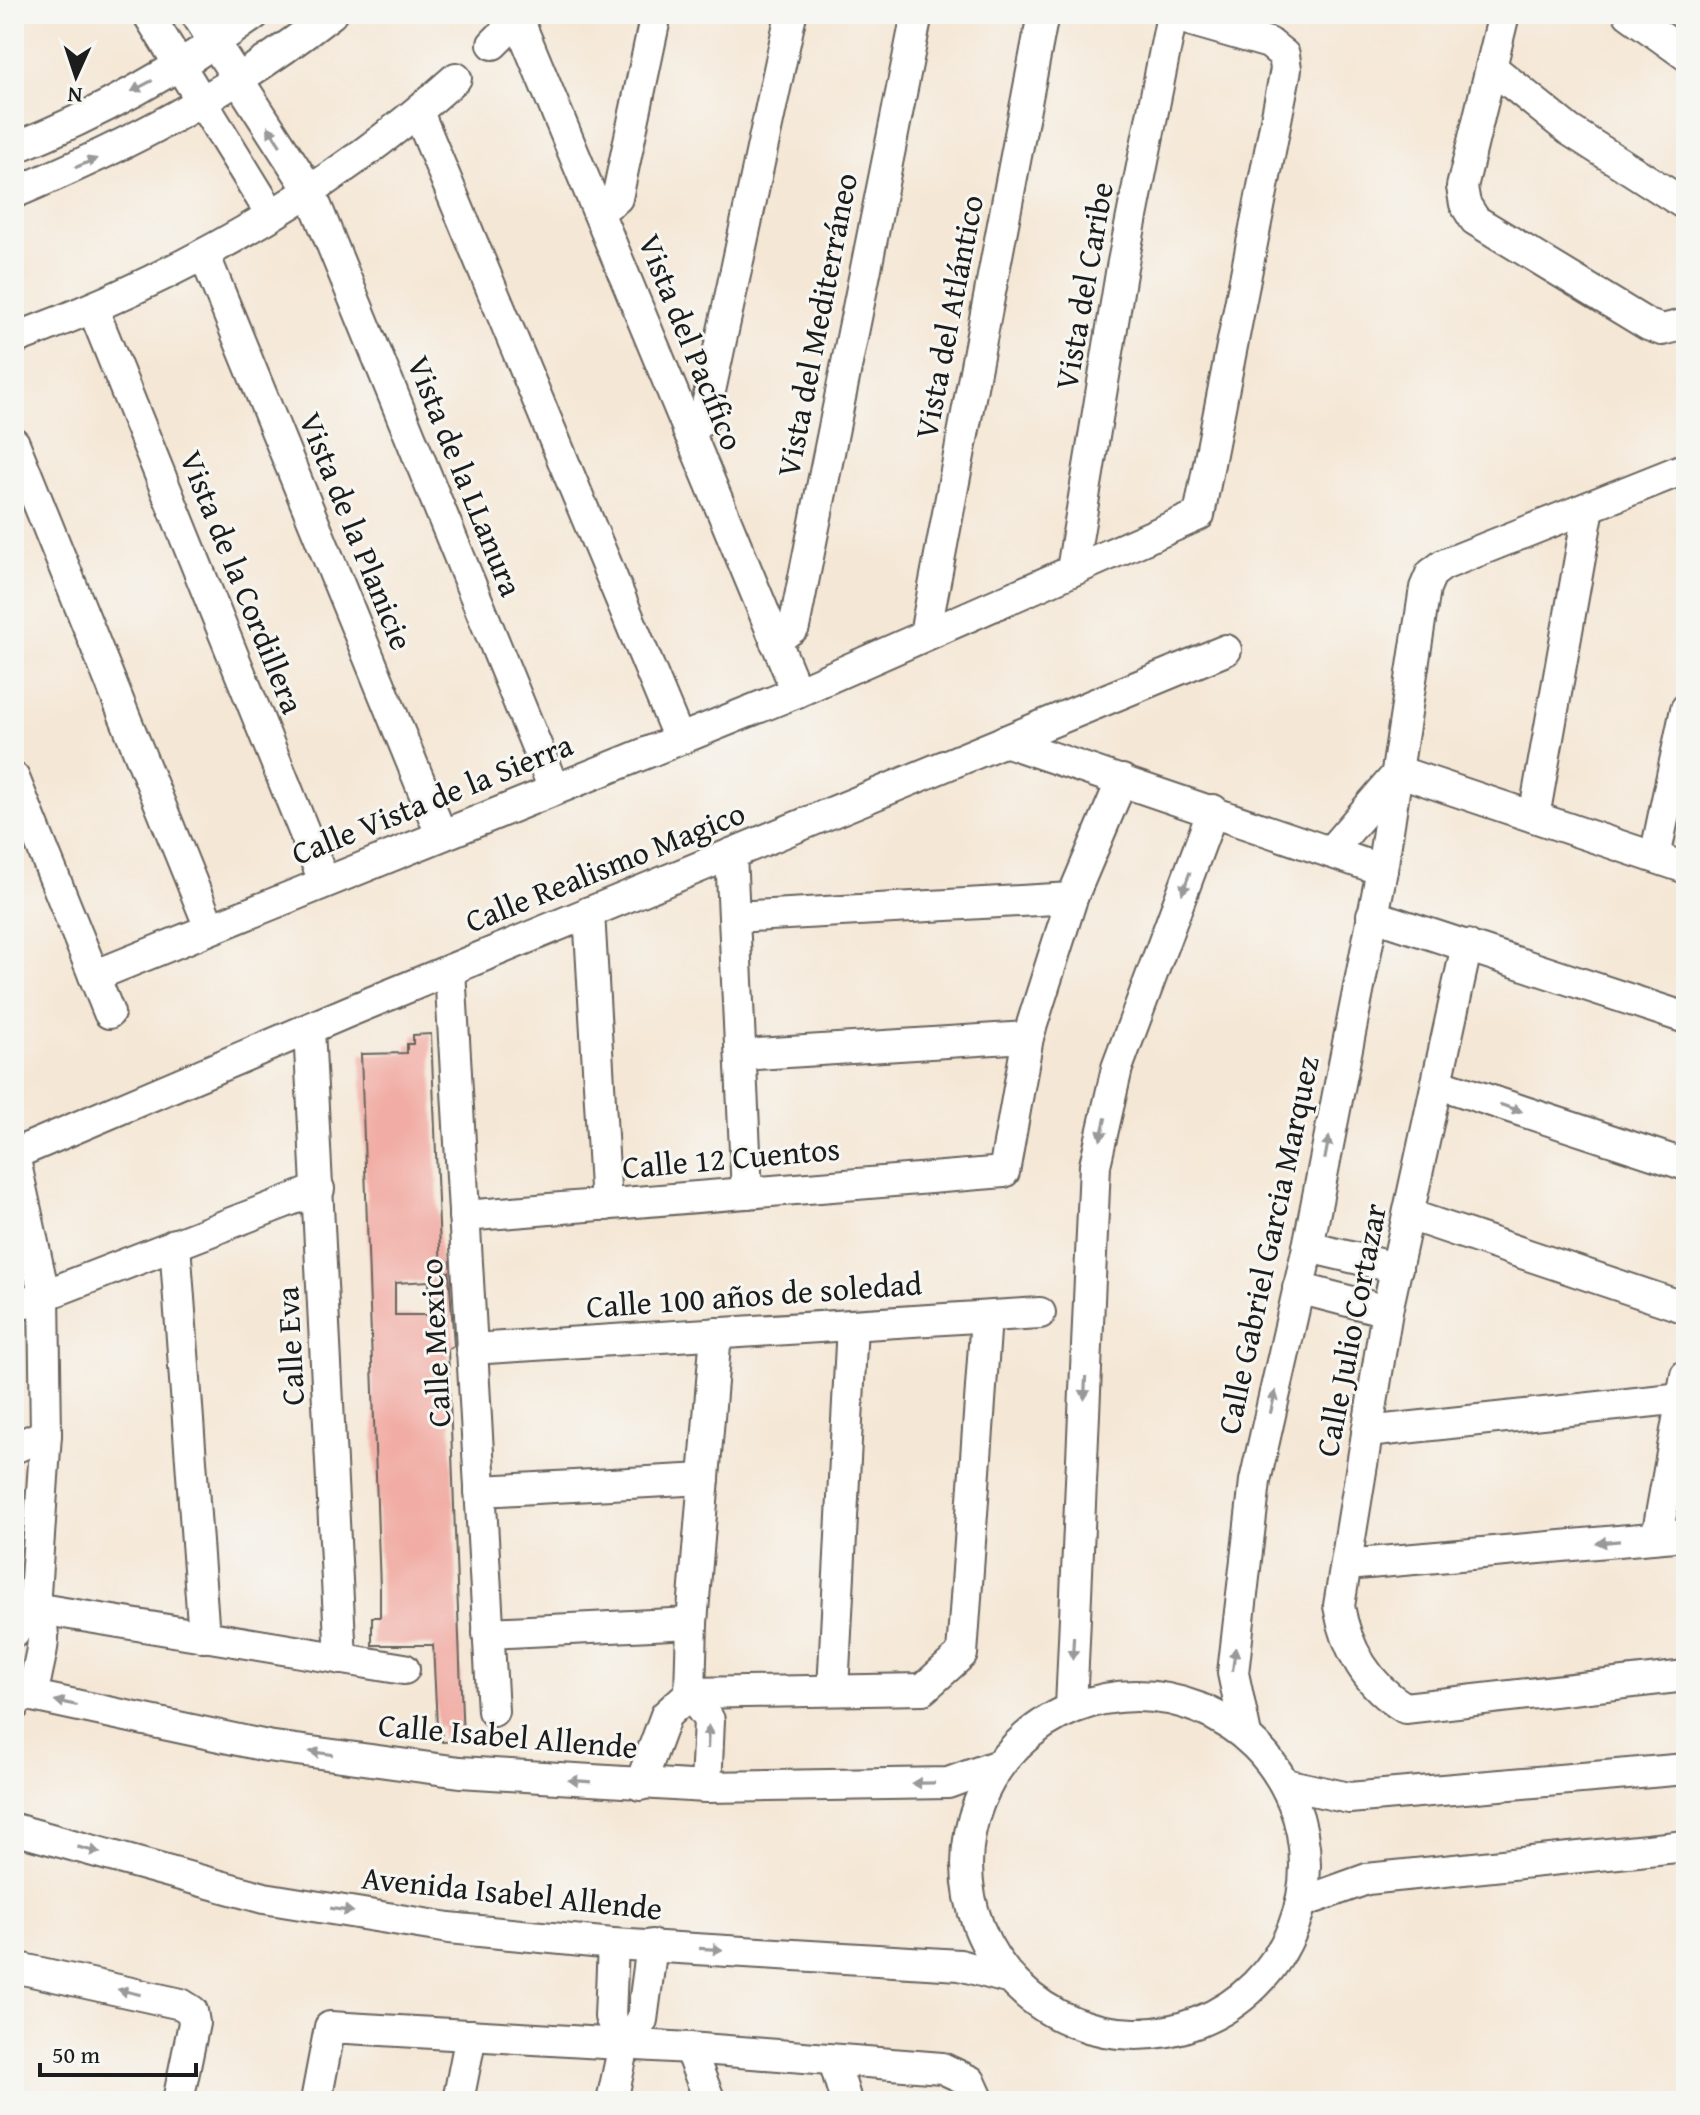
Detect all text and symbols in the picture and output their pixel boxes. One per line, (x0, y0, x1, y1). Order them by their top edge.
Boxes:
north arrow (36, 36, 116, 116)
text: N (66, 80, 83, 112)
one-way arrow (131, 80, 154, 93)
one-way arrow (267, 126, 282, 147)
one-way arrow (74, 156, 98, 169)
street label: Vista del Mediterráneo (764, 169, 869, 481)
street label: Vista del Caribe (1042, 178, 1125, 394)
street label: Vista del Atlántico (902, 191, 995, 443)
street label: Vista del Pacífico (627, 227, 756, 457)
street label: Vista de la LLanura (396, 348, 535, 603)
street label: Vista de la Planicie (287, 405, 426, 657)
street label: Vista de la Cordillera (168, 443, 317, 720)
street label: Calle Vista de la Sierra (284, 721, 580, 876)
street label: Calle Realismo Magico (458, 789, 752, 944)
one-way arrow (1179, 871, 1192, 895)
street label: Calle Gabriel Garcia Marquez (1204, 1051, 1331, 1438)
one-way arrow (1500, 1102, 1524, 1114)
one-way arrow (1097, 1117, 1109, 1142)
street label: Calle 12 Cuentos (620, 1125, 842, 1190)
one-way arrow (1322, 1135, 1334, 1160)
street label: Calle Julio Cortazar (1303, 1199, 1398, 1460)
street label: Calle Mexico (407, 1257, 462, 1429)
street label: Calle 100 años de soledad (585, 1259, 923, 1330)
street label: Calle Eva (263, 1285, 316, 1407)
one-way arrow (1079, 1376, 1092, 1401)
one-way arrow (1267, 1389, 1279, 1414)
one-way arrow (1595, 1535, 1620, 1548)
one-way arrow (1067, 1636, 1080, 1661)
one-way arrow (1228, 1646, 1241, 1671)
one-way arrow (53, 1697, 78, 1709)
street label: Calle Isabel Allende (376, 1701, 640, 1770)
one-way arrow (702, 1724, 715, 1749)
one-way arrow (308, 1746, 333, 1759)
one-way arrow (567, 1774, 592, 1787)
one-way arrow (910, 1777, 935, 1790)
one-way arrow (77, 1844, 102, 1856)
street label: Avenida Isabel Allende (359, 1853, 665, 1932)
one-way arrow (330, 1905, 355, 1917)
one-way arrow (699, 1942, 724, 1955)
one-way arrow (117, 1985, 142, 1998)
scale bar (40, 2027, 196, 2077)
text: 50 m (52, 2037, 100, 2072)

